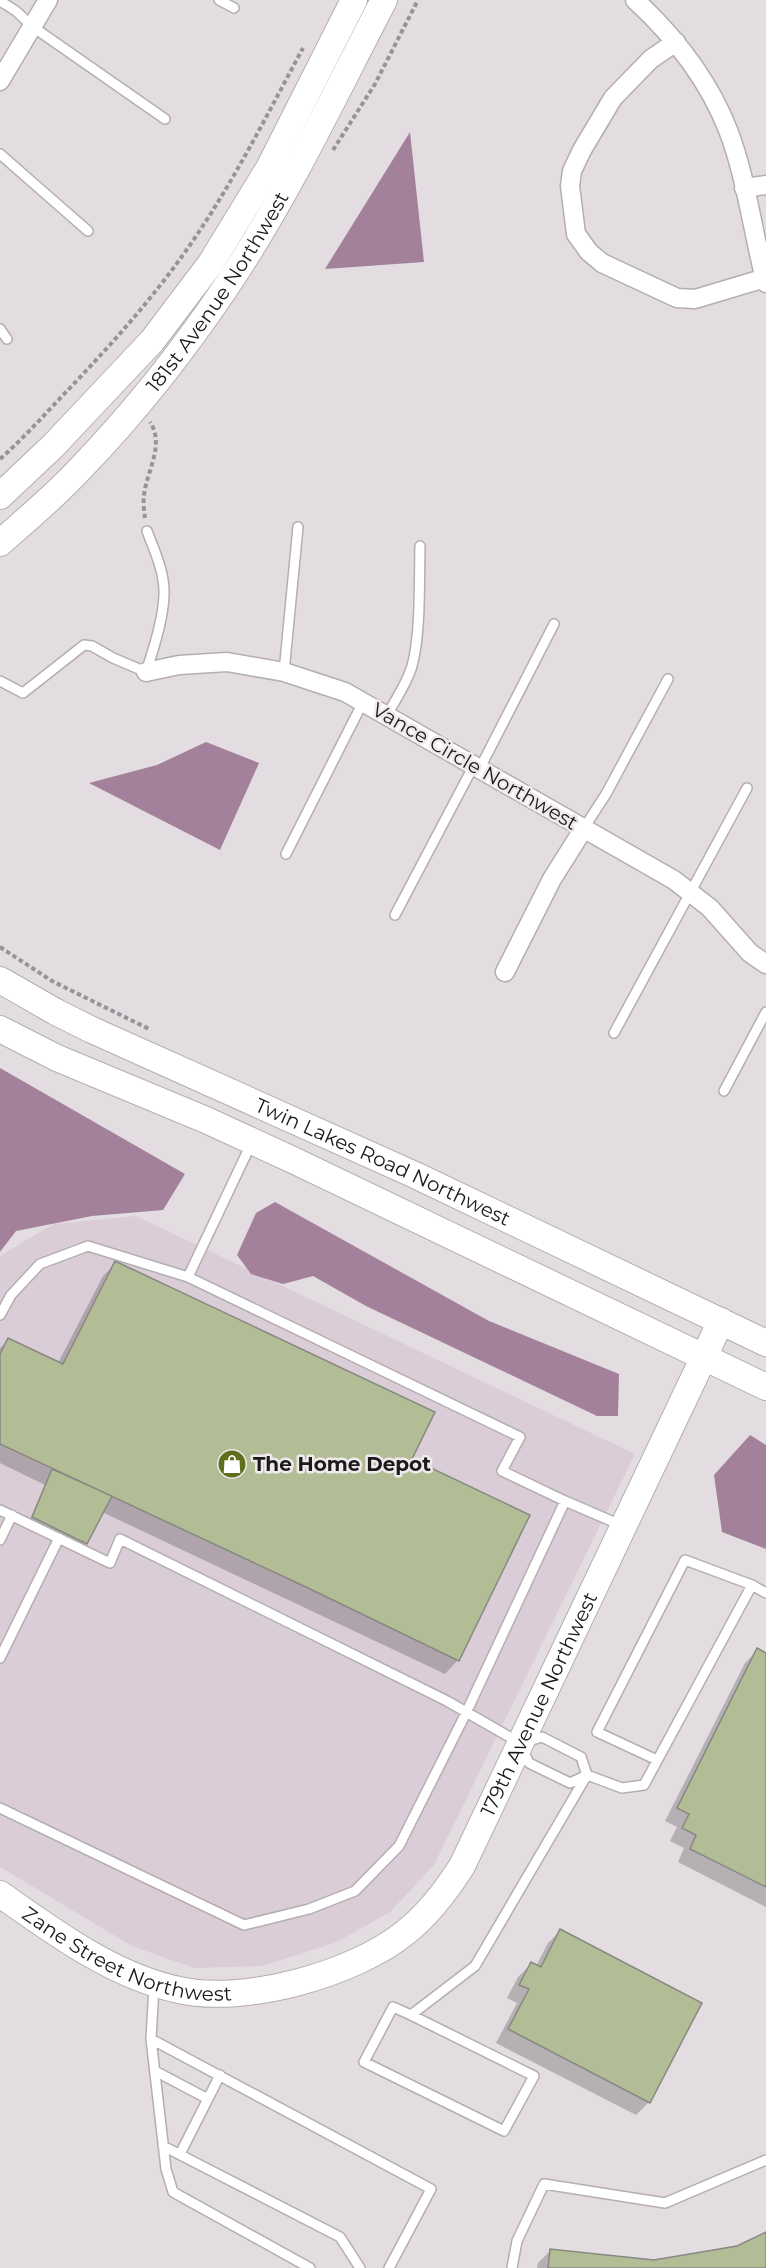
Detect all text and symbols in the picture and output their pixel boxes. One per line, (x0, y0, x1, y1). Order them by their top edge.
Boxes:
street label: 181st Avenue Northwest (141, 187, 294, 397)
street label: Vance Circle Northwest (368, 697, 582, 835)
street label: Twin Lakes Road Northwest (251, 1093, 514, 1231)
shop icon: The Home Depot (216, 1448, 248, 1480)
place label: The Home Depot (253, 1452, 431, 1476)
street label: 179th Avenue Northwest (476, 1588, 602, 1820)
street label: Zane Street Northwest (18, 1902, 232, 2006)

